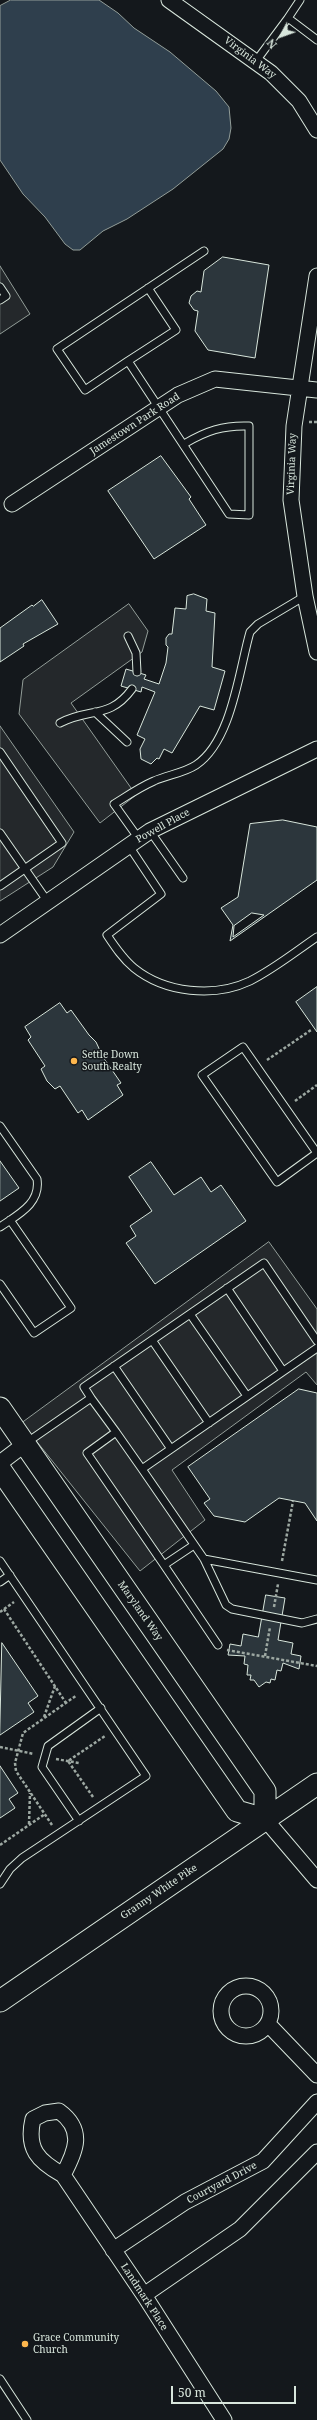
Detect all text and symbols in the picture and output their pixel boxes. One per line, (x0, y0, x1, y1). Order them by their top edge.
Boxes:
north arrow (261, 16, 301, 56)
street label: Virginia Way (222, 35, 278, 81)
text: N (263, 36, 280, 52)
street label: Jamestown Park Road (88, 391, 182, 457)
street label: Virginia Way (285, 433, 299, 495)
street label: Powell Place (134, 806, 192, 846)
place label: Settle Down South Realty (82, 1049, 142, 1072)
marker: Settle Down South Realty (69, 1056, 79, 1066)
street label: Maryland Way (115, 1579, 165, 1643)
street label: Granny White Pike (118, 1862, 200, 1922)
street label: Courtyard Drive (185, 2160, 259, 2206)
street label: Landmark Place (118, 2261, 170, 2333)
place label: Grace Community Church (33, 2332, 119, 2356)
marker: Grace Community Church (20, 2339, 30, 2349)
scale bar (173, 2378, 298, 2404)
text: 50 m (178, 2384, 206, 2401)

